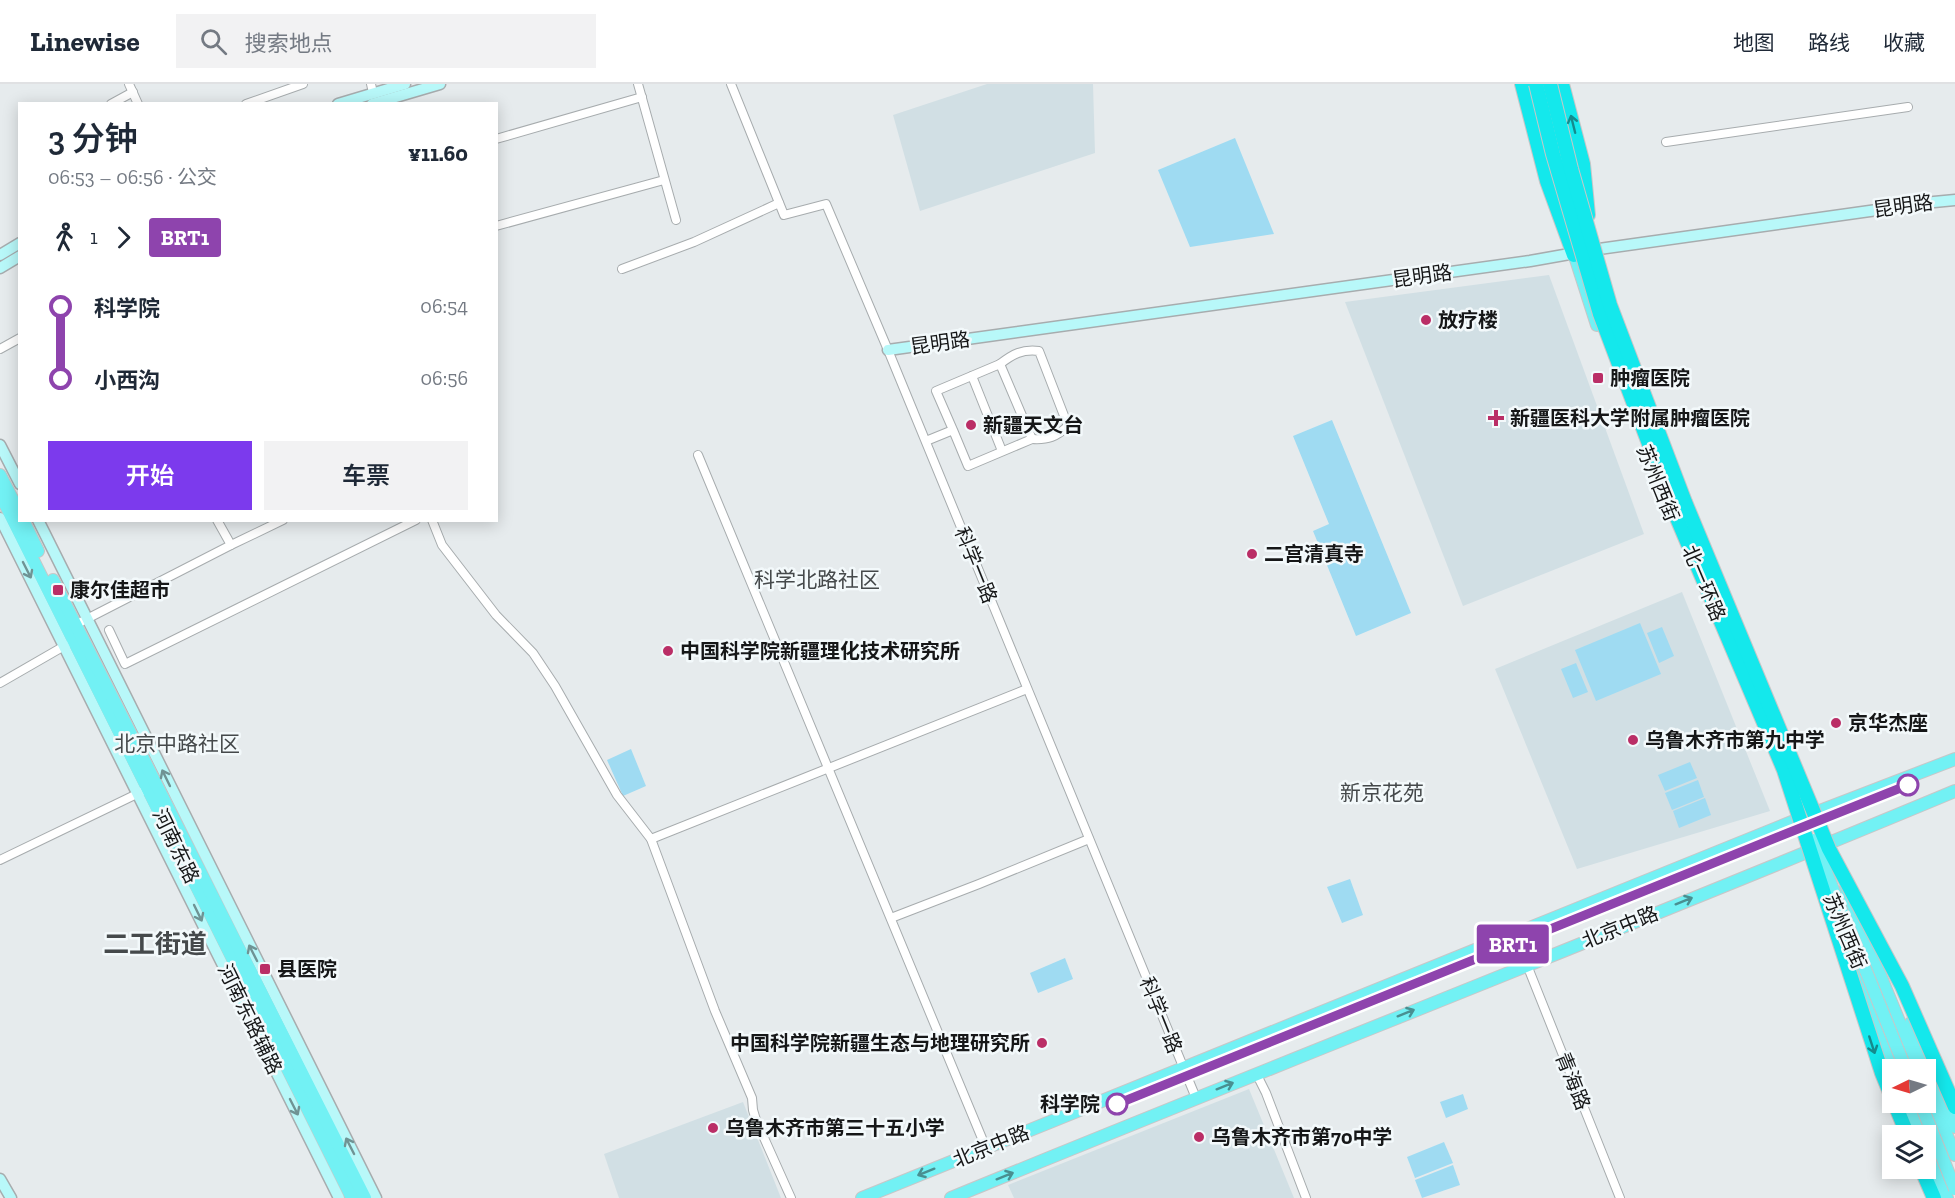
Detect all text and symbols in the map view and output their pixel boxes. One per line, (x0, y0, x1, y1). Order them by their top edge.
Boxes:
search box (176, 14, 596, 68)
text: Linewise (30, 25, 140, 58)
icon: search (197, 25, 230, 58)
text: 搜索地点 (245, 30, 333, 57)
text: 地图 (1733, 30, 1775, 55)
text: 路线 (1808, 30, 1850, 55)
text: 收藏 (1883, 30, 1925, 55)
one-way arrow (1566, 115, 1578, 134)
text: 3 分钟 (48, 119, 138, 158)
text: ¥11.60 (408, 140, 468, 167)
text: 06:53 – 06:56 · 公交 (48, 165, 217, 189)
street label: 昆明路 (1872, 190, 1934, 222)
icon: walk (48, 221, 81, 254)
icon: forward (107, 221, 140, 254)
text: 1 (90, 225, 98, 249)
text: BRT1 (161, 225, 209, 250)
street label: 昆明路 (1391, 260, 1453, 292)
text: 06:54 (420, 294, 468, 318)
text: 科学院 (94, 295, 160, 322)
place label: 放疗楼 (1438, 308, 1498, 332)
marker: 放疗楼 (1419, 313, 1433, 327)
street label: 昆明路 (909, 327, 971, 359)
text: 06:56 (421, 366, 468, 390)
place label: 肿瘤医院 (1610, 366, 1690, 390)
text: 小西沟 (94, 367, 160, 394)
marker: 肿瘤医院 (1591, 371, 1605, 385)
place label: 新疆医科大学附属肿瘤医院 (1510, 406, 1750, 430)
marker: 新疆医科大学附属肿瘤医院 (1487, 409, 1505, 427)
place label: 新疆天文台 (983, 413, 1083, 437)
marker: 新疆天文台 (964, 418, 978, 432)
button: 开始 (48, 441, 252, 510)
button: 车票 (264, 441, 468, 510)
street label: 苏州西街 (1632, 441, 1684, 525)
street label: 科学一路 (950, 523, 1002, 607)
street label: 北一环路 (1677, 541, 1731, 625)
place label: 二宫清真寺 (1264, 542, 1364, 566)
marker: 二宫清真寺 (1245, 547, 1259, 561)
one-way arrow (22, 560, 33, 578)
district label: 科学北路社区 (754, 567, 880, 592)
place label: 康尔佳超市 (70, 578, 170, 602)
marker: 康尔佳超市 (51, 583, 65, 597)
place label: 中国科学院新疆理化技术研究所 (680, 639, 960, 663)
marker: 中国科学院新疆理化技术研究所 (661, 644, 675, 658)
place label: 京华杰座 (1848, 711, 1928, 735)
marker: 京华杰座 (1829, 716, 1843, 730)
place label: 乌鲁木齐市第九中学 (1645, 728, 1825, 752)
district label: 北京中路社区 (114, 731, 240, 756)
marker: 乌鲁木齐市第九中学 (1626, 733, 1640, 747)
one-way arrow (160, 770, 171, 788)
unlabelled marker (1897, 774, 1919, 796)
district label: 新京花苑 (1340, 780, 1424, 805)
street label: 河南东路 (148, 805, 204, 887)
street label: 苏州西街 (1818, 889, 1872, 973)
one-way arrow (1674, 895, 1693, 906)
street label: 北京中路 (1578, 901, 1662, 953)
one-way arrow (193, 904, 205, 922)
line badge: BRT1 (1471, 924, 1555, 964)
district label: 二工街道 (103, 928, 207, 960)
text: BRT1 (1489, 932, 1537, 957)
one-way arrow (247, 944, 258, 962)
place label: 县医院 (277, 957, 337, 981)
street label: 河南东路辅路 (213, 960, 287, 1078)
marker: 县医院 (258, 962, 272, 976)
street label: 科学一路 (1135, 973, 1187, 1057)
one-way arrow (1396, 1007, 1414, 1018)
place label: 中国科学院新疆生态与地理研究所 (730, 1031, 1030, 1055)
one-way arrow (1868, 1035, 1879, 1054)
marker: 中国科学院新疆生态与地理研究所 (1035, 1036, 1049, 1050)
street label: 青海路 (1551, 1049, 1595, 1113)
north arrow (1882, 1059, 1936, 1113)
map controls (1882, 1059, 1936, 1179)
one-way arrow (1215, 1080, 1233, 1091)
place label: 科学院 (1040, 1092, 1100, 1116)
marker: 科学院 (1106, 1093, 1128, 1115)
one-way arrow (288, 1098, 300, 1115)
place label: 乌鲁木齐市第三十五小学 (725, 1116, 945, 1140)
street label: 北京中路 (949, 1120, 1033, 1172)
marker: 乌鲁木齐市第三十五小学 (706, 1121, 720, 1135)
place label: 乌鲁木齐市第70中学 (1211, 1125, 1392, 1149)
button: layers (1882, 1125, 1936, 1179)
marker: 乌鲁木齐市第70中学 (1192, 1130, 1206, 1144)
one-way arrow (344, 1137, 355, 1155)
one-way arrow (918, 1167, 936, 1178)
one-way arrow (996, 1170, 1014, 1181)

